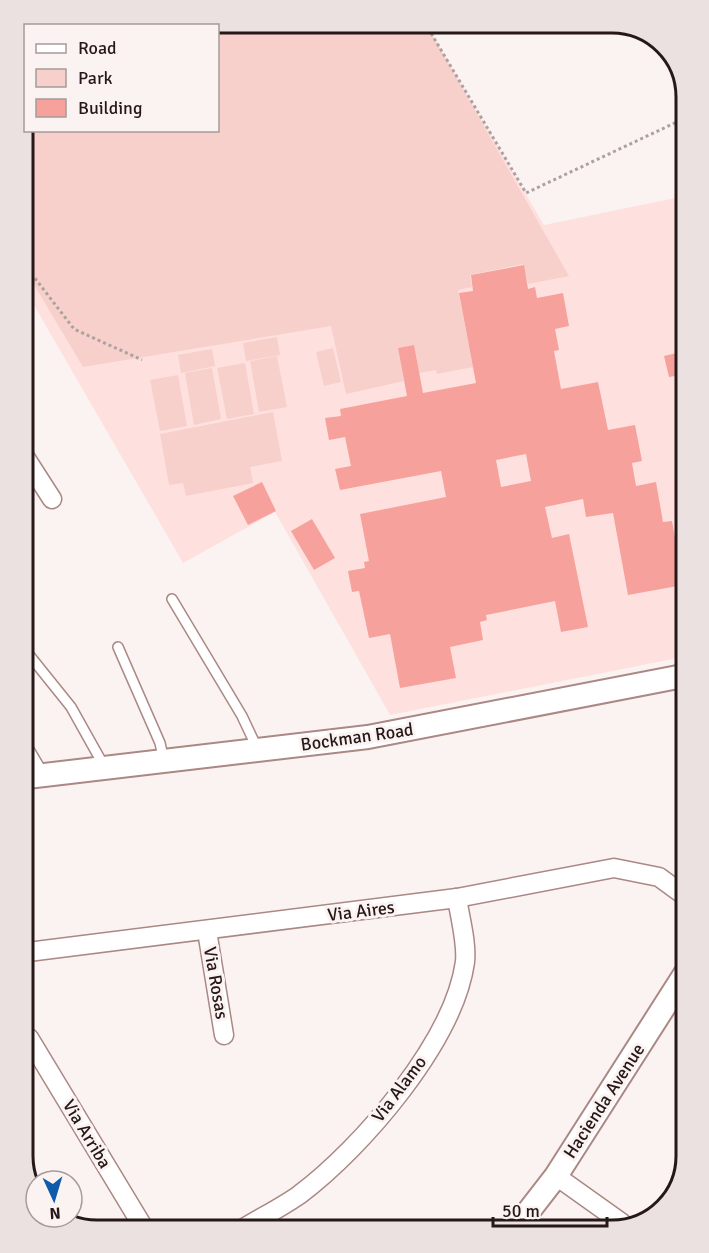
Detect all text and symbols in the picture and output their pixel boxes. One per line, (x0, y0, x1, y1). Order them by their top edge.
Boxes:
legend (24, 24, 219, 132)
text: Road (78, 37, 117, 59)
text: Park (78, 67, 113, 89)
text: Building (78, 97, 142, 119)
street label: Bockman Road (299, 718, 415, 756)
street label: Via Aires (326, 896, 396, 926)
street label: Via Rosas (199, 945, 233, 1021)
street label: Hacienda Avenue (559, 1039, 649, 1163)
street label: Via Alamo (367, 1052, 431, 1126)
street label: Via Arriba (58, 1096, 116, 1172)
north arrow (24, 1169, 84, 1229)
scale bar (493, 1190, 607, 1228)
text: 50 m (502, 1200, 540, 1222)
text: N (49, 1203, 61, 1223)

